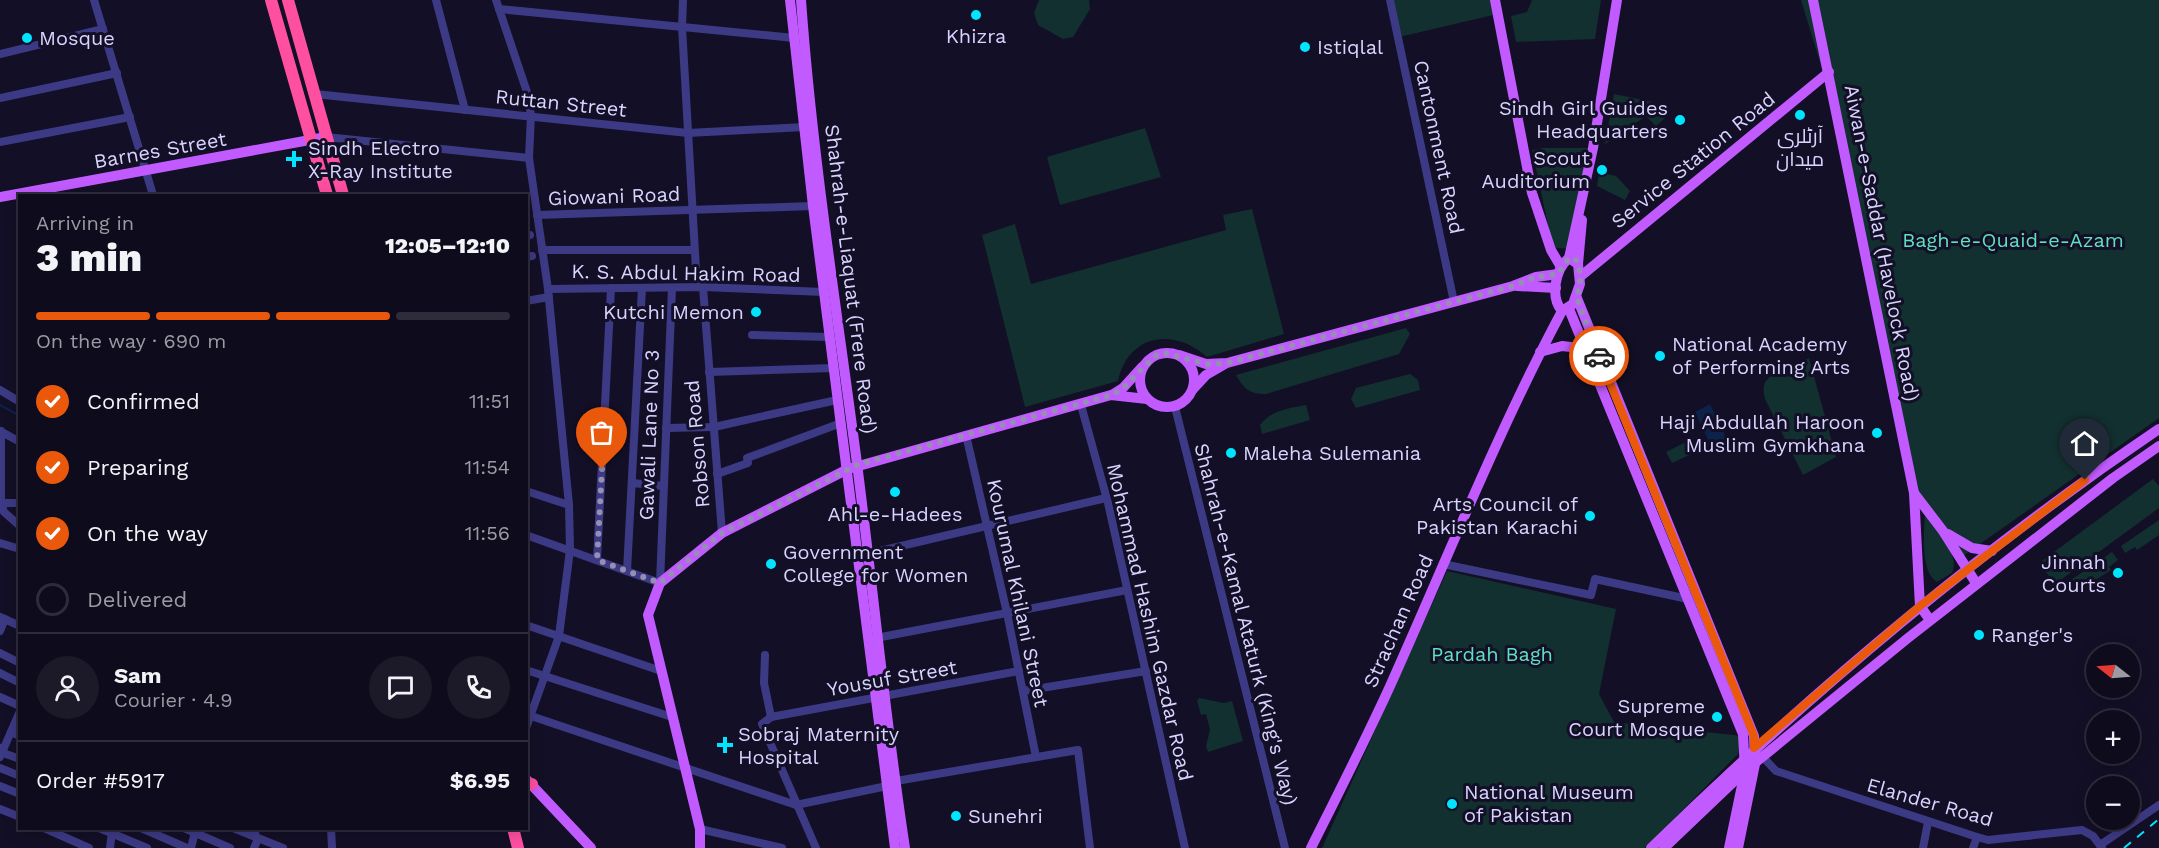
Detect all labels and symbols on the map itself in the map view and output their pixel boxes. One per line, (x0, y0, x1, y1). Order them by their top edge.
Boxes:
marker: Khizra (969, 8, 983, 22)
place label: Khizra (946, 24, 1006, 48)
place label: Mosque (39, 26, 115, 50)
marker: Mosque (20, 31, 34, 45)
place label: Istiqlal (1317, 35, 1383, 59)
marker: Istiqlal (1298, 40, 1312, 54)
street label: Cantonment Road (1409, 58, 1469, 236)
street label: Aiwan-e-Saddar (Havelock Road) (1839, 83, 1925, 403)
street label: Ruttan Street (494, 84, 628, 122)
street label: Service Station Road (1606, 87, 1780, 233)
place label: Sindh Girl Guides Headquarters (1499, 96, 1668, 143)
marker: آرٹلری میدان (1793, 108, 1807, 122)
marker: Sindh Girl Guides Headquarters (1673, 113, 1687, 127)
street label: Shahrah-e-Liaquat (Frere Road) (820, 123, 882, 435)
place label: آرٹلری میدان (1776, 124, 1824, 172)
street label: Barnes Street (92, 126, 229, 173)
place label: Sindh Electro X-Ray Institute (308, 136, 453, 183)
place label: Scout Auditorium (1482, 146, 1591, 193)
marker: Sindh Electro X-Ray Institute (285, 150, 303, 168)
marker: Scout Auditorium (1595, 163, 1609, 177)
street label: Giowani Road (547, 182, 681, 210)
park label: Bagh-e-Quaid-e-Azam (1902, 228, 2124, 252)
street label: K. S. Abdul Hakim Road (571, 259, 801, 287)
place label: Kutchi Memon (603, 300, 744, 324)
marker: Kutchi Memon (749, 305, 763, 319)
courier (1569, 326, 1629, 386)
place label: National Academy of Performing Arts (1672, 332, 1850, 379)
street label: Gawali Lane No 3 (634, 349, 664, 521)
marker: National Academy of Performing Arts (1653, 349, 1667, 363)
street label: Robson Road (679, 379, 715, 509)
pin (576, 407, 627, 469)
place label: Haji Abdullah Haroon Muslim Gymkhana (1659, 410, 1865, 457)
pin (2059, 418, 2110, 480)
marker: Haji Abdullah Haroon Muslim Gymkhana (1870, 426, 1884, 440)
street label: Shahrah-e-Kamal Ataturk (King's Way) (1189, 441, 1303, 807)
place label: Maleha Sulemania (1243, 441, 1421, 465)
marker: Maleha Sulemania (1224, 446, 1238, 460)
street label: Mohammad Hashim Gazdar Road (1102, 461, 1198, 783)
street label: Kourumal Khilani Street (982, 477, 1054, 710)
marker: Ahl-e-Hadees (888, 485, 902, 499)
place label: Arts Council of Pakistan Karachi (1416, 492, 1578, 539)
place label: Ahl-e-Hadees (828, 502, 962, 526)
marker: Arts Council of Pakistan Karachi (1583, 509, 1597, 523)
place label: Government College for Women (783, 540, 968, 587)
place label: Jinnah Courts (2041, 550, 2106, 597)
street label: Strachan Road (1358, 551, 1438, 691)
marker: Government College for Women (764, 557, 778, 571)
marker: Jinnah Courts (2111, 566, 2125, 580)
place label: Ranger's (1991, 623, 2073, 647)
marker: Ranger's (1972, 628, 1986, 642)
park label: Pardah Bagh (1431, 642, 1553, 666)
north arrow (2086, 644, 2140, 698)
street label: Yousuf Street (825, 655, 959, 701)
place label: Supreme Court Mosque (1568, 694, 1705, 741)
marker: Supreme Court Mosque (1710, 710, 1724, 724)
place label: Sobraj Maternity Hospital (738, 722, 900, 769)
marker: Sobraj Maternity Hospital (716, 736, 734, 754)
street label: Elander Road (1864, 773, 1996, 831)
place label: National Museum of Pakistan (1464, 780, 1634, 827)
marker: National Museum of Pakistan (1445, 797, 1459, 811)
place label: Sunehri (968, 804, 1043, 828)
marker: Sunehri (949, 809, 963, 823)

